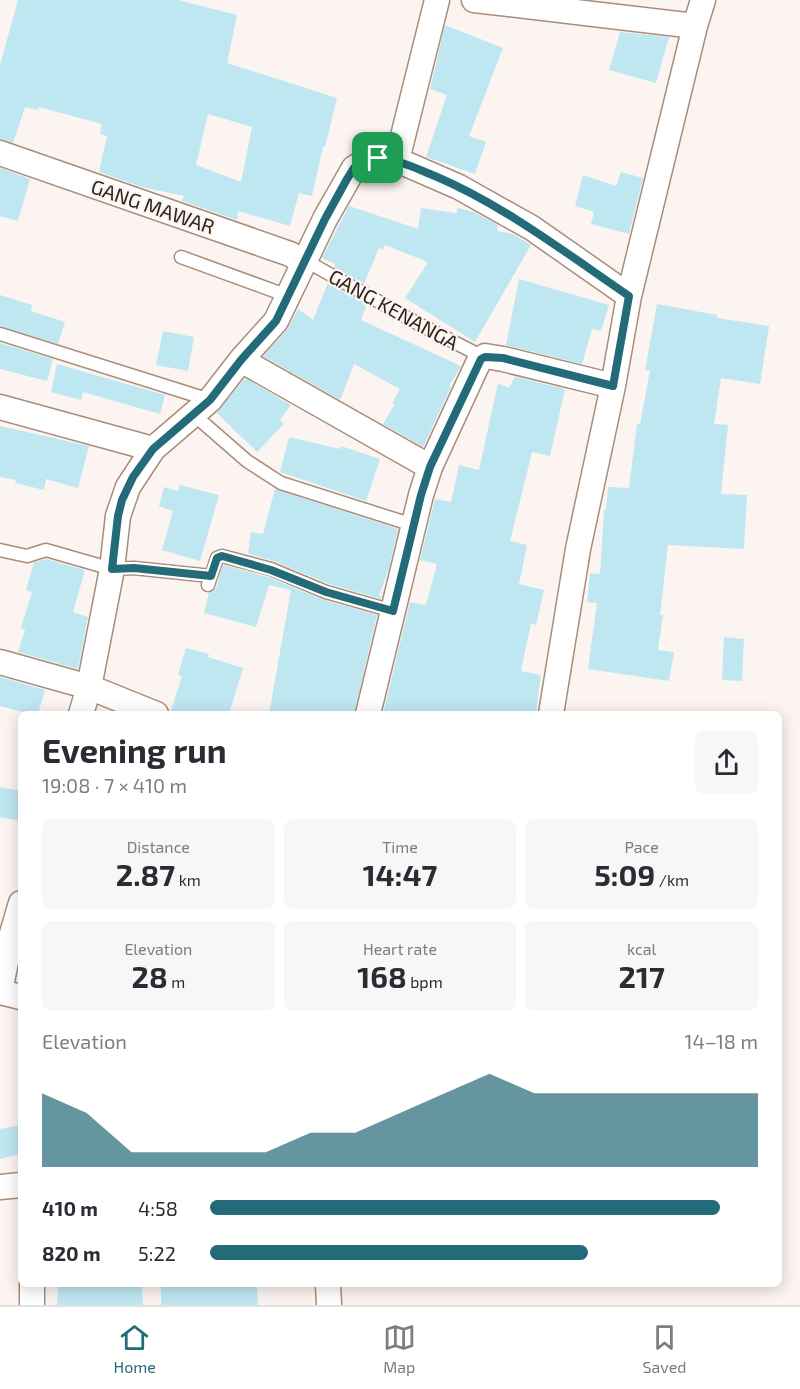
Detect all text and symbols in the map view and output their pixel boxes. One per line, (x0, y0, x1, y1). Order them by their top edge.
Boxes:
pin (352, 132, 403, 183)
icon: arrive (361, 141, 394, 174)
street label: GANG MAWAR (88, 174, 218, 238)
street label: GANG KENANGA (325, 263, 464, 355)
text: Evening run (42, 730, 227, 770)
button: share (695, 731, 758, 794)
text: 19:08 · 7 × 410 m (42, 773, 187, 797)
text: Distance (127, 837, 190, 856)
text: Time (382, 837, 418, 856)
text: Pace (624, 837, 659, 856)
text: 2.87 (116, 856, 175, 892)
text: 14:47 (363, 856, 437, 892)
text: 5:09 (594, 856, 655, 892)
text: km (175, 870, 201, 889)
text: /km (655, 870, 689, 889)
text: Elevation (124, 939, 192, 958)
text: Heart rate (363, 939, 437, 958)
text: kcal (627, 939, 656, 958)
text: 28 (131, 958, 168, 994)
text: 168 (357, 958, 407, 994)
text: 217 (619, 958, 665, 994)
text: m (168, 972, 185, 991)
text: bpm (407, 972, 443, 991)
text: Elevation (42, 1029, 127, 1053)
text: 14–18 m (684, 1029, 758, 1053)
text: 410 m (42, 1196, 98, 1220)
text: 4:58 (138, 1196, 178, 1220)
text: 820 m (42, 1241, 101, 1265)
text: 5:22 (138, 1241, 176, 1265)
tab: Home (113, 1321, 156, 1376)
tab: Map (383, 1321, 416, 1376)
tab: Saved (643, 1321, 687, 1376)

